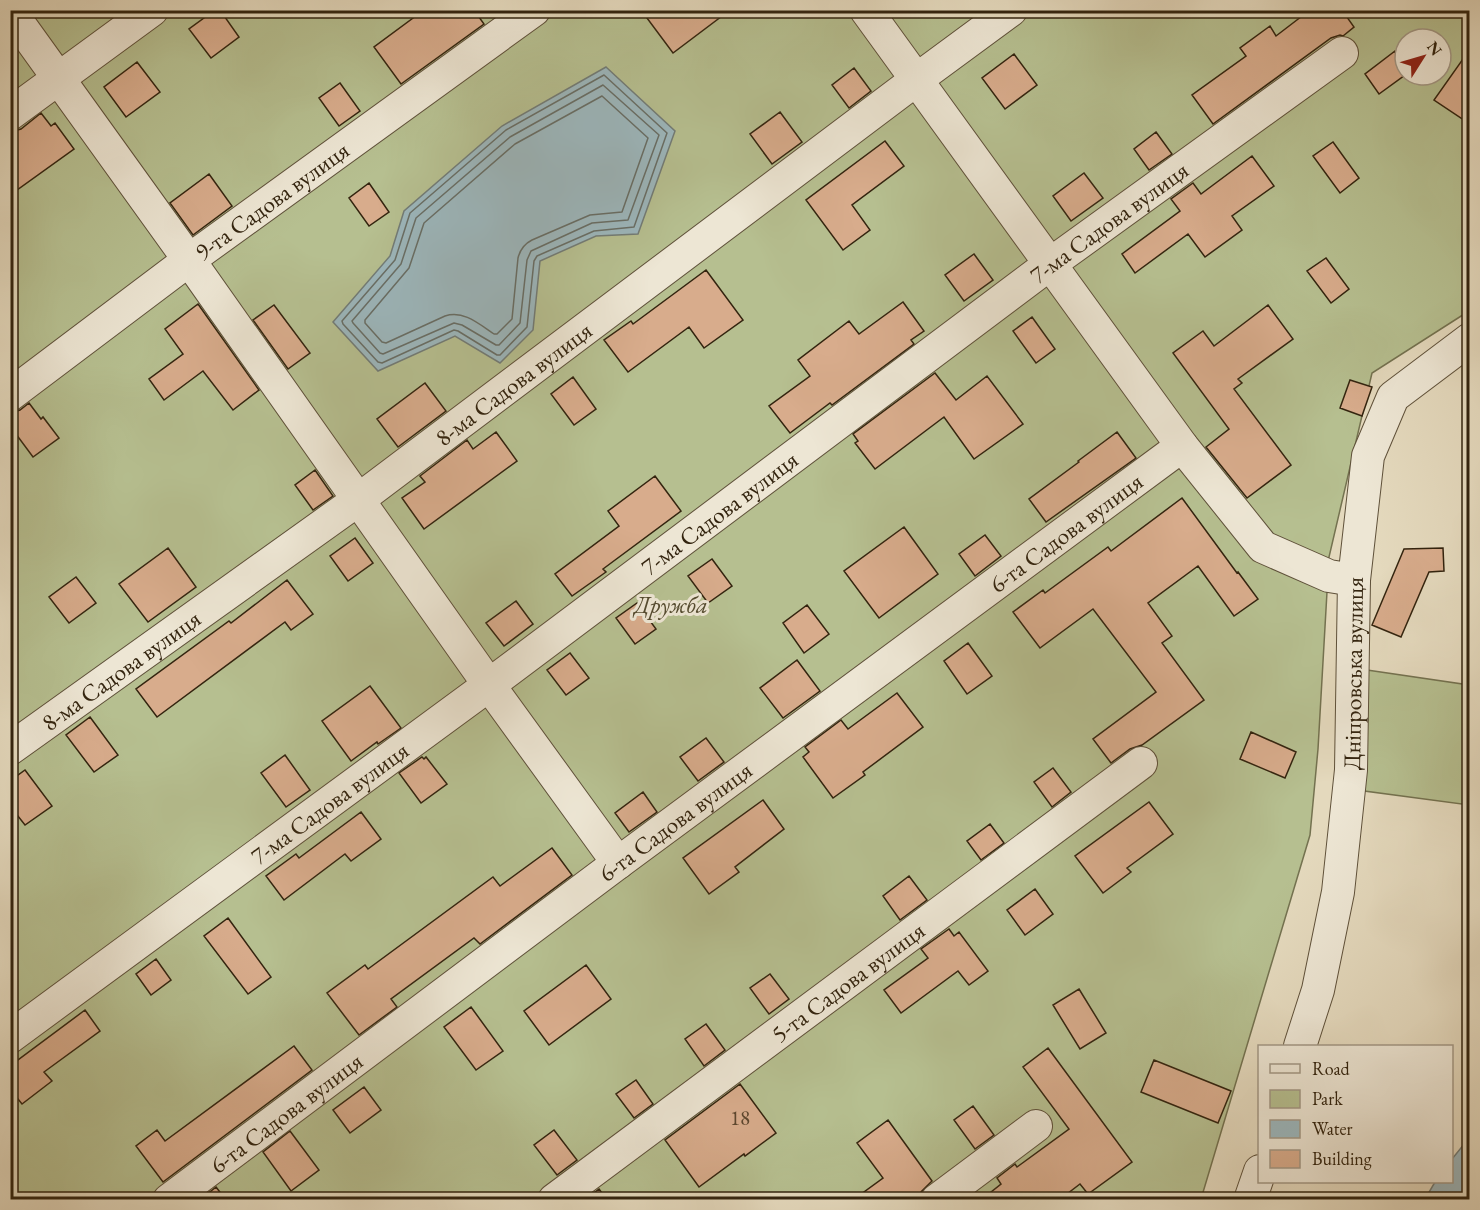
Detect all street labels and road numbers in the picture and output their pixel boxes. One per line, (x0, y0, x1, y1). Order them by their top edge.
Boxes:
street label: 9-та Садова вулиця (188, 134, 355, 267)
street label: 7-ма Садова вулиця (1023, 154, 1194, 290)
street label: 8-ма Садова вулиця (428, 314, 598, 452)
street label: 7-ма Садова вулиця (634, 443, 804, 581)
street label: 6-та Садова вулиця (983, 465, 1149, 599)
street label: Дніпровська вулиця (1335, 576, 1370, 770)
street label: 8-ма Садова вулиця (35, 602, 207, 737)
street label: 7-ма Садова вулиця (244, 734, 414, 871)
street label: 6-та Садова вулиця (592, 754, 758, 888)
street label: 5-та Садова вулиця (765, 914, 931, 1049)
street label: 6-та Садова вулиця (203, 1045, 369, 1180)

